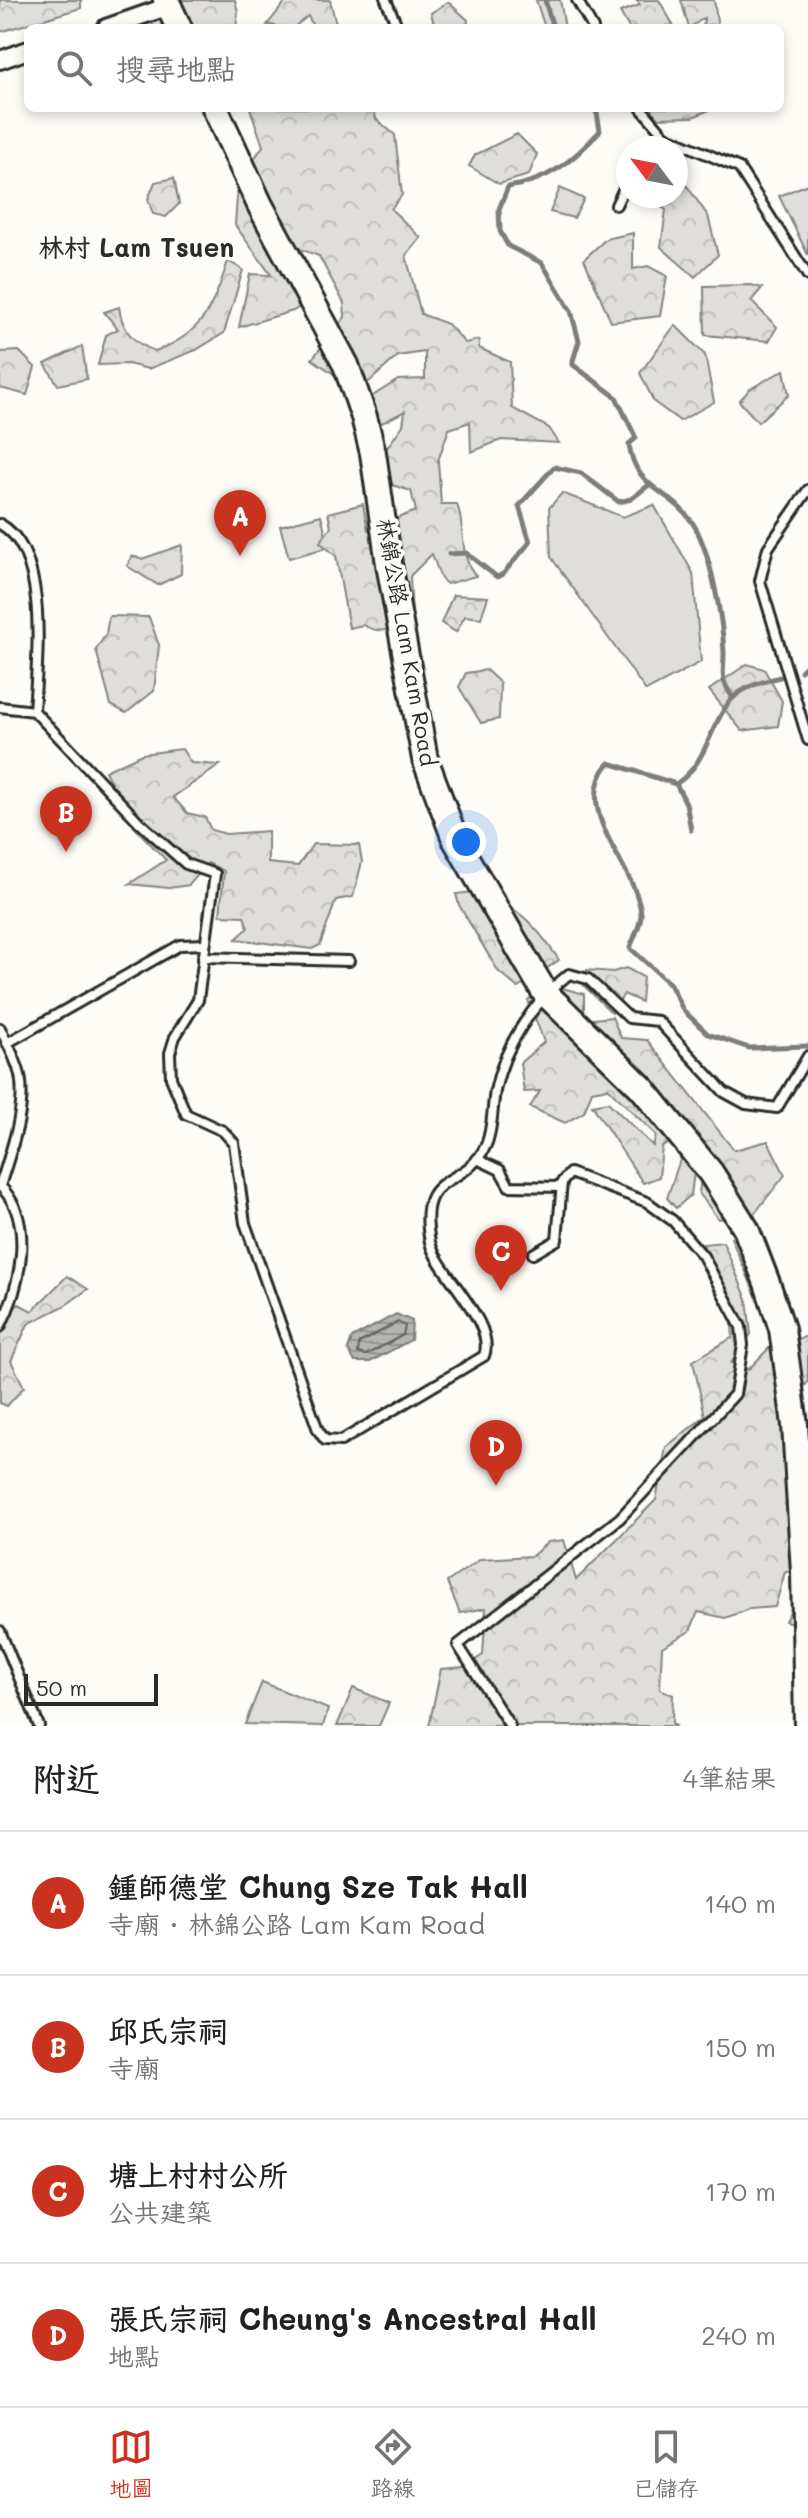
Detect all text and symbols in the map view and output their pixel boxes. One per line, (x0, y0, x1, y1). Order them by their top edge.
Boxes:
search box (24, 24, 784, 112)
icon: search (52, 46, 96, 90)
text: 搜尋地點 (116, 48, 236, 88)
north arrow (616, 136, 688, 208)
district label: 林村 Lam Tsuen (38, 230, 234, 264)
pin: A (214, 490, 266, 556)
street label: 林錦公路 Lam Kam Road (371, 516, 444, 768)
pin: B (40, 786, 92, 852)
your location (446, 822, 486, 862)
pin: C (475, 1225, 527, 1291)
pin: D (470, 1420, 522, 1486)
scale bar (24, 1670, 158, 1706)
text: 50 m (36, 1673, 87, 1702)
text: 附近 (32, 1755, 100, 1800)
text: 4筆結果 (683, 1761, 776, 1795)
text: 鍾師德堂 Chung Sze Tak Hall (108, 1866, 528, 1906)
text: A (49, 1886, 67, 1920)
text: 140 m (704, 1886, 776, 1920)
text: 寺廟 · 林錦公路 Lam Kam Road (108, 1907, 485, 1941)
text: 邱氏宗祠 (108, 2010, 228, 2050)
text: B (49, 2030, 67, 2064)
text: 150 m (704, 2030, 776, 2064)
text: 寺廟 (108, 2051, 160, 2085)
text: 塘上村村公所 (108, 2154, 288, 2194)
text: C (48, 2174, 68, 2208)
text: 170 m (705, 2174, 776, 2208)
text: 公共建築 (108, 2195, 212, 2229)
text: 張氏宗祠 Cheung's Ancestral Hall (108, 2298, 597, 2338)
text: D (49, 2318, 67, 2352)
text: 240 m (701, 2318, 776, 2352)
text: 地點 (108, 2339, 160, 2373)
tab: 地圖 (109, 2425, 153, 2502)
tab: 路線 (371, 2425, 415, 2502)
tab: 已儲存 (633, 2425, 699, 2502)

